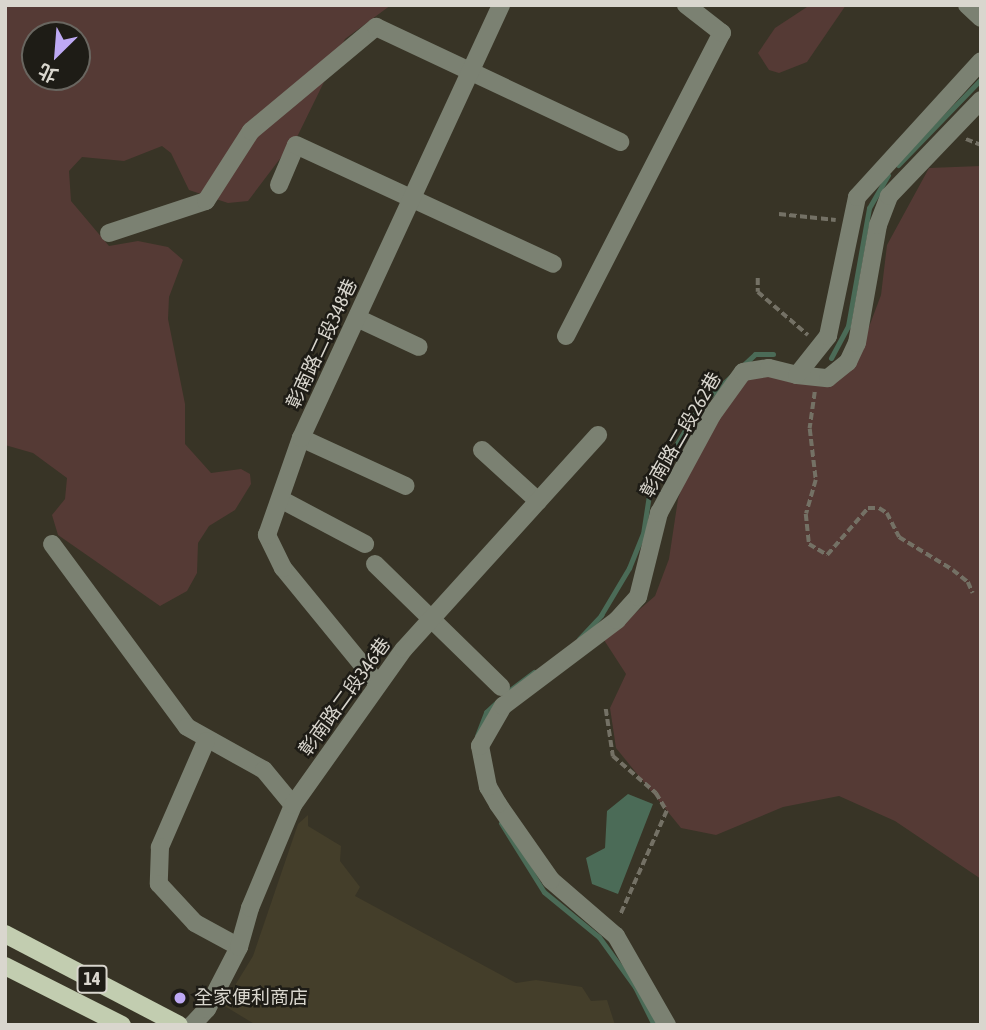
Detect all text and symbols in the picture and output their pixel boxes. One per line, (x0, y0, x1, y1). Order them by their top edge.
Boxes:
north arrow (21, 21, 91, 91)
text: 北 (35, 59, 61, 87)
street label: 彰南路二段348巷 (282, 275, 362, 413)
street label: 彰南路二段262巷 (636, 368, 726, 502)
street label: 彰南路二段346巷 (294, 633, 396, 761)
road number: 14 (76, 964, 108, 994)
place label: 全家便利商店 (194, 987, 308, 1009)
marker: 全家便利商店 (172, 990, 188, 1006)

